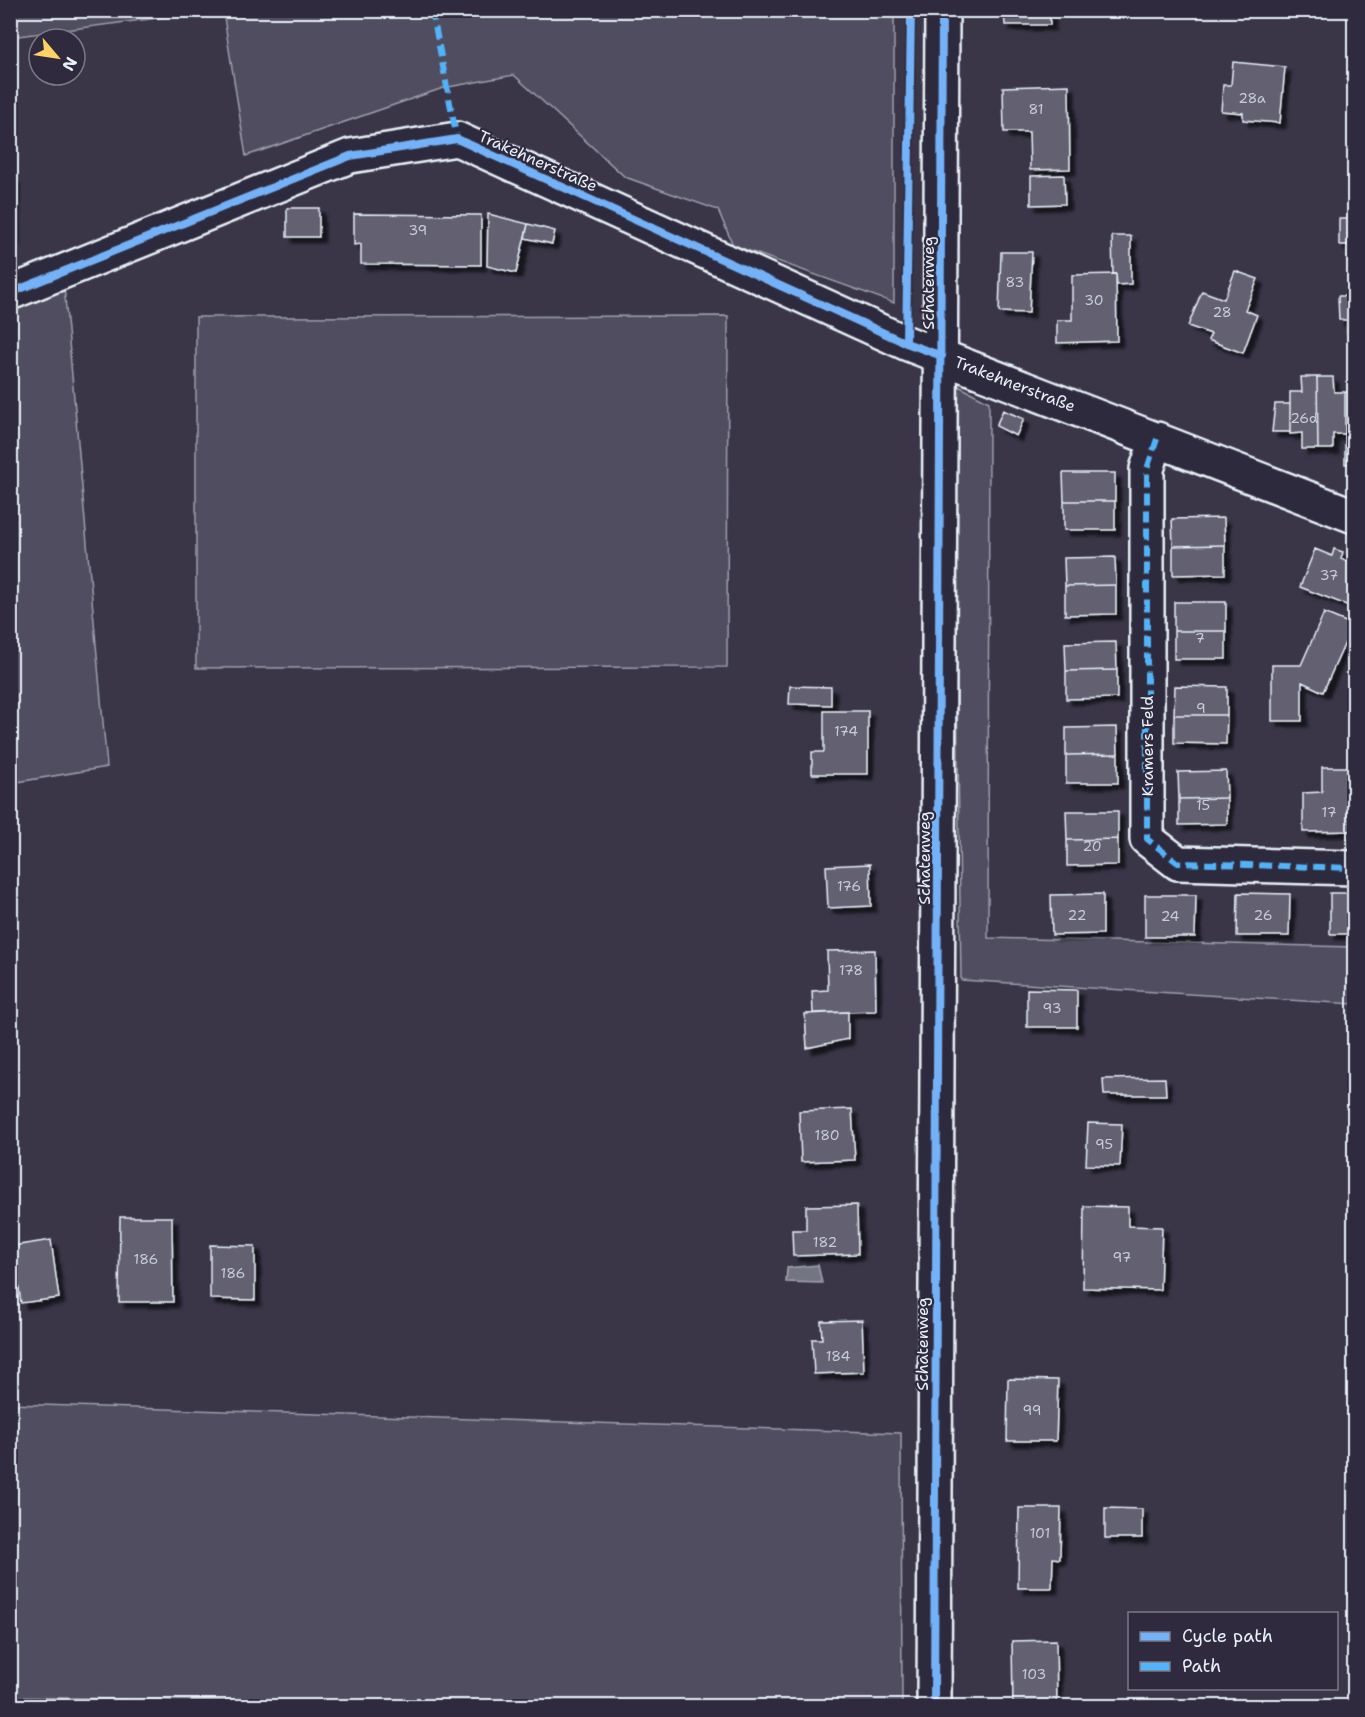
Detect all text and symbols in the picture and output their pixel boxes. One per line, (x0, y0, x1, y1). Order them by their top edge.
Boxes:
north arrow (27, 27, 87, 87)
text: N (57, 53, 82, 75)
house number: 28a (1238, 89, 1266, 107)
house number: 81 (1028, 100, 1044, 118)
street label: Trakehnerstraße (475, 125, 601, 197)
house number: 39 (409, 221, 427, 239)
street label: Schatenweg (918, 236, 939, 330)
house number: 83 (1006, 273, 1024, 291)
house number: 30 (1084, 291, 1104, 309)
house number: 28 (1212, 303, 1232, 321)
street label: Trakehnerstraße (951, 351, 1079, 417)
house number: 26d (1290, 409, 1318, 427)
house number: 37 (1320, 566, 1338, 584)
house number: 7 (1195, 629, 1205, 647)
street label: Kramers Feld (1137, 696, 1158, 796)
house number: 9 (1196, 699, 1206, 717)
house number: 174 (834, 722, 858, 740)
house number: 15 (1196, 796, 1210, 814)
house number: 17 (1322, 803, 1336, 821)
street label: Schatenweg (914, 811, 935, 905)
house number: 20 (1082, 837, 1102, 855)
house number: 176 (837, 877, 861, 895)
house number: 22 (1068, 906, 1086, 924)
house number: 26 (1254, 906, 1273, 924)
house number: 24 (1161, 907, 1180, 925)
house number: 178 (839, 961, 863, 979)
house number: 93 (1043, 999, 1061, 1017)
house number: 180 (815, 1126, 839, 1144)
house number: 95 (1095, 1135, 1113, 1153)
house number: 182 (813, 1233, 837, 1251)
house number: 97 (1113, 1248, 1131, 1266)
house number: 186 (134, 1250, 158, 1268)
house number: 186 (221, 1264, 245, 1282)
street label: Schatenweg (912, 1297, 933, 1391)
house number: 184 (826, 1347, 851, 1365)
house number: 99 (1022, 1401, 1042, 1419)
house number: 101 (1030, 1524, 1050, 1542)
legend (1128, 1612, 1338, 1690)
text: Cycle path (1182, 1624, 1273, 1648)
text: Path (1182, 1654, 1221, 1678)
house number: 103 (1022, 1665, 1046, 1683)

